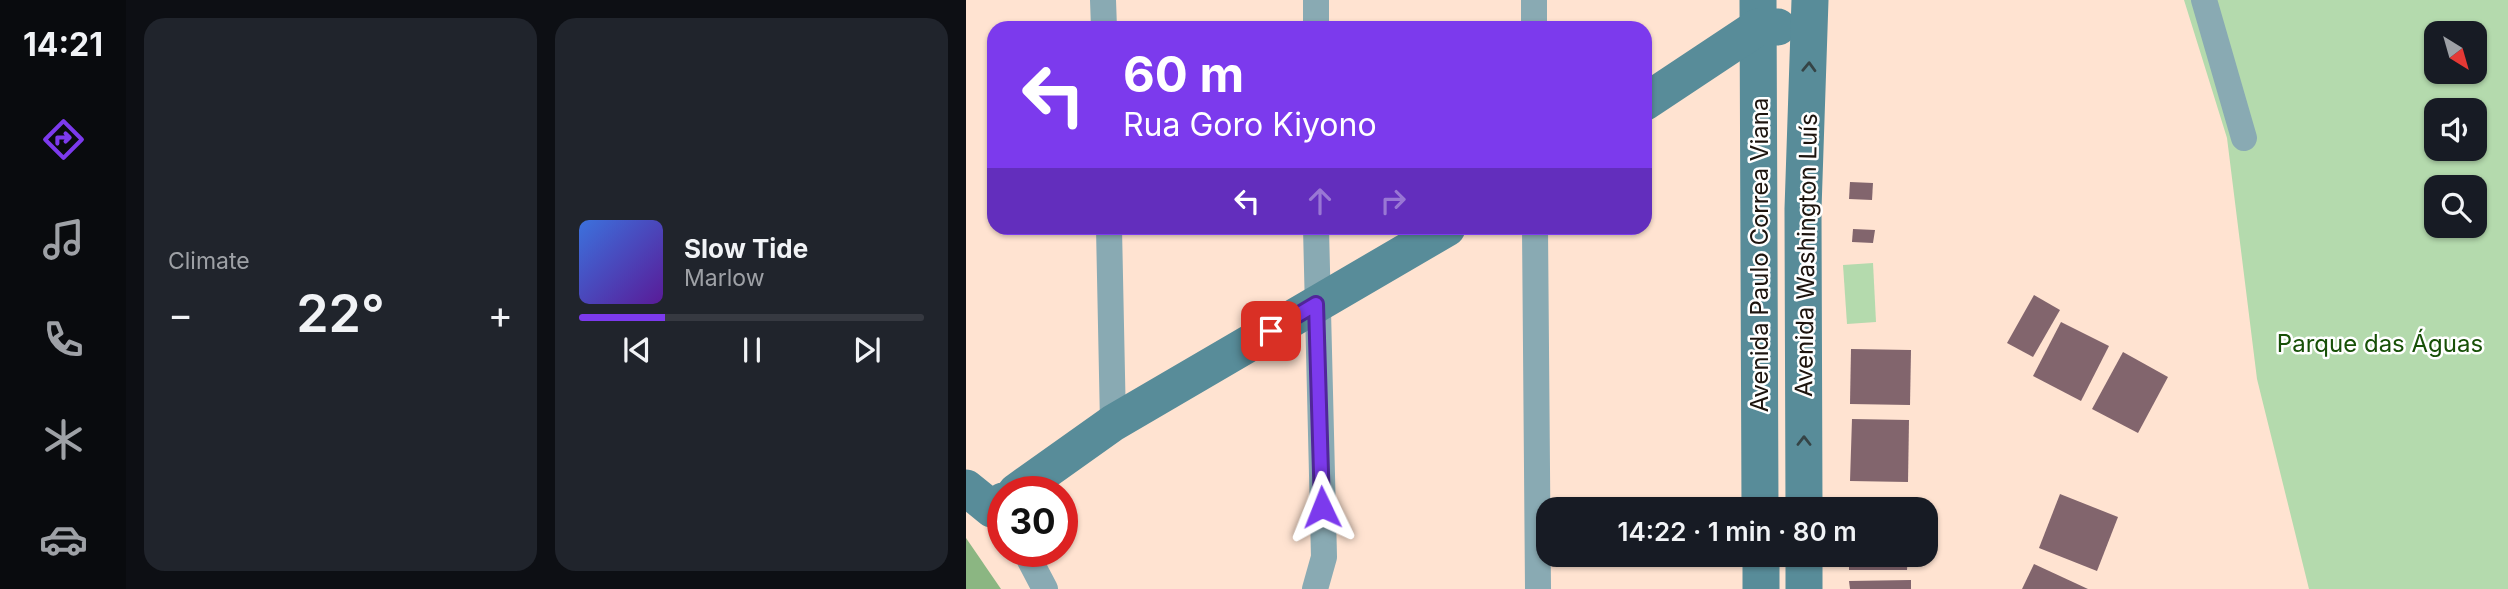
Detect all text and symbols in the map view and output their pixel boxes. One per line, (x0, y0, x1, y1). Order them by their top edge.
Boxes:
north arrow (2424, 21, 2487, 84)
map controls (2424, 21, 2487, 238)
text: 14:21 (23, 25, 103, 64)
text: 60 m (1123, 45, 1244, 104)
icon: left (1008, 49, 1099, 140)
one-way arrow (1801, 61, 1816, 72)
street label: Avenida Paulo Correa Viana (1745, 98, 1774, 412)
button: sound (2424, 98, 2487, 161)
text: Rua Goro Kiyono (1123, 105, 1377, 144)
street label: Avenida Washington Luís (1789, 113, 1823, 397)
icon: directions (39, 115, 88, 164)
button: search (2424, 175, 2487, 238)
icon: left (1228, 182, 1266, 220)
icon: ahead (1301, 182, 1339, 220)
icon: right (1374, 182, 1412, 220)
icon: music (39, 215, 88, 264)
text: Slow Tide (684, 233, 808, 264)
text: Climate (168, 247, 250, 275)
text: Marlow (684, 264, 764, 292)
text: 22° (296, 282, 385, 345)
text: − (168, 291, 193, 337)
text: + (488, 291, 513, 337)
pin (1241, 301, 1301, 361)
icon: arrive (1252, 312, 1290, 350)
icon: phone (39, 315, 88, 364)
park label: Parque das Águas (2277, 328, 2483, 358)
icon: previous (618, 331, 656, 369)
icon: pause (733, 331, 771, 369)
icon: next (848, 331, 886, 369)
icon: climate (39, 415, 88, 464)
one-way arrow (1796, 435, 1812, 446)
position arrow (1285, 470, 1359, 544)
speed limit sign: 30 (987, 476, 1078, 567)
icon: car (39, 515, 88, 564)
text: 14:22 · 1 min · 80 m (1617, 516, 1857, 547)

